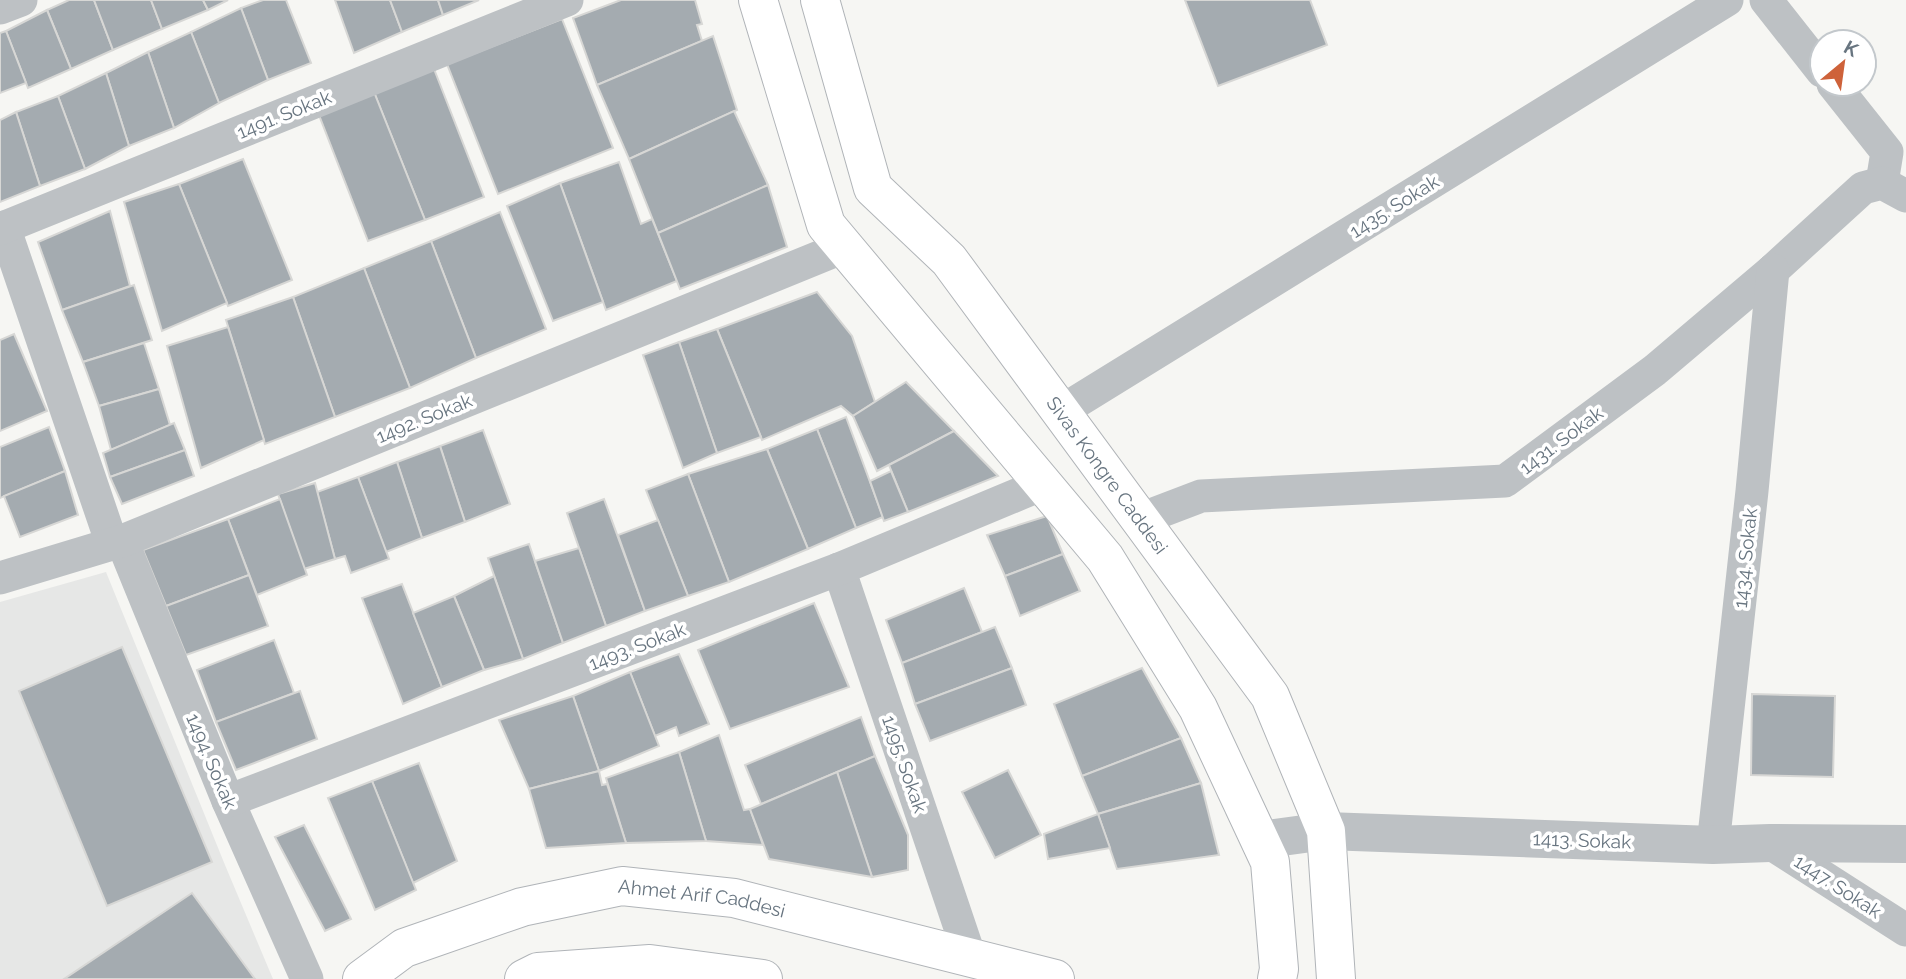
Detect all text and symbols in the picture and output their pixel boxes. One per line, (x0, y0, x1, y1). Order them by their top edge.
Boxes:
north arrow (1808, 28, 1878, 98)
text: K (1840, 35, 1862, 61)
street label: 1491. Sokak (234, 85, 334, 143)
street label: 1435. Sokak (1345, 170, 1443, 242)
street label: 1492. Sokak (373, 389, 475, 447)
street label: Sivas Kongre Caddesi (1042, 392, 1172, 558)
street label: 1431. Sokak (1515, 402, 1607, 478)
street label: 1434. Sokak (1729, 507, 1761, 609)
street label: 1493. Sokak (586, 618, 688, 674)
street label: 1494. Sokak (182, 710, 242, 812)
street label: 1495. Sokak (878, 712, 932, 816)
street label: 1413. Sokak (1532, 827, 1632, 853)
street label: 1447. Sokak (1790, 850, 1886, 922)
street label: Ahmet Arif Caddesi (617, 875, 788, 922)

